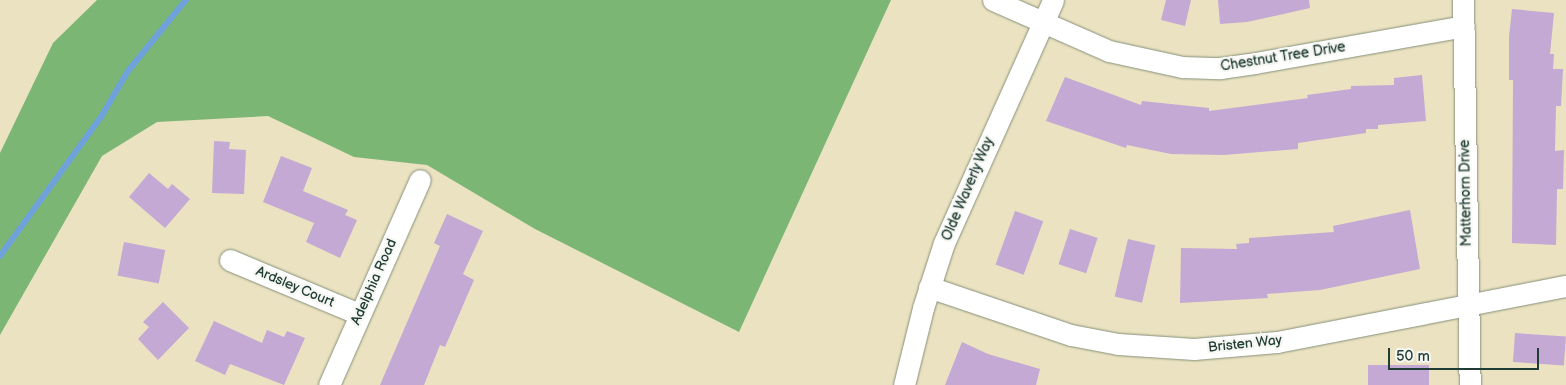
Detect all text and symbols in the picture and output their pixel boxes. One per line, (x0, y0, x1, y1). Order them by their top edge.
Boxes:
street label: Chestnut Tree Drive (1219, 39, 1347, 75)
street label: Olde Waverly Way (938, 134, 998, 244)
street label: Matterhorn Drive (1457, 139, 1475, 247)
street label: Adelphia Road (348, 236, 400, 328)
street label: Ardsley Court (253, 263, 337, 311)
street label: Bristen Way (1207, 332, 1283, 356)
scale bar (1391, 338, 1542, 370)
text: 50 m (1396, 347, 1430, 366)

